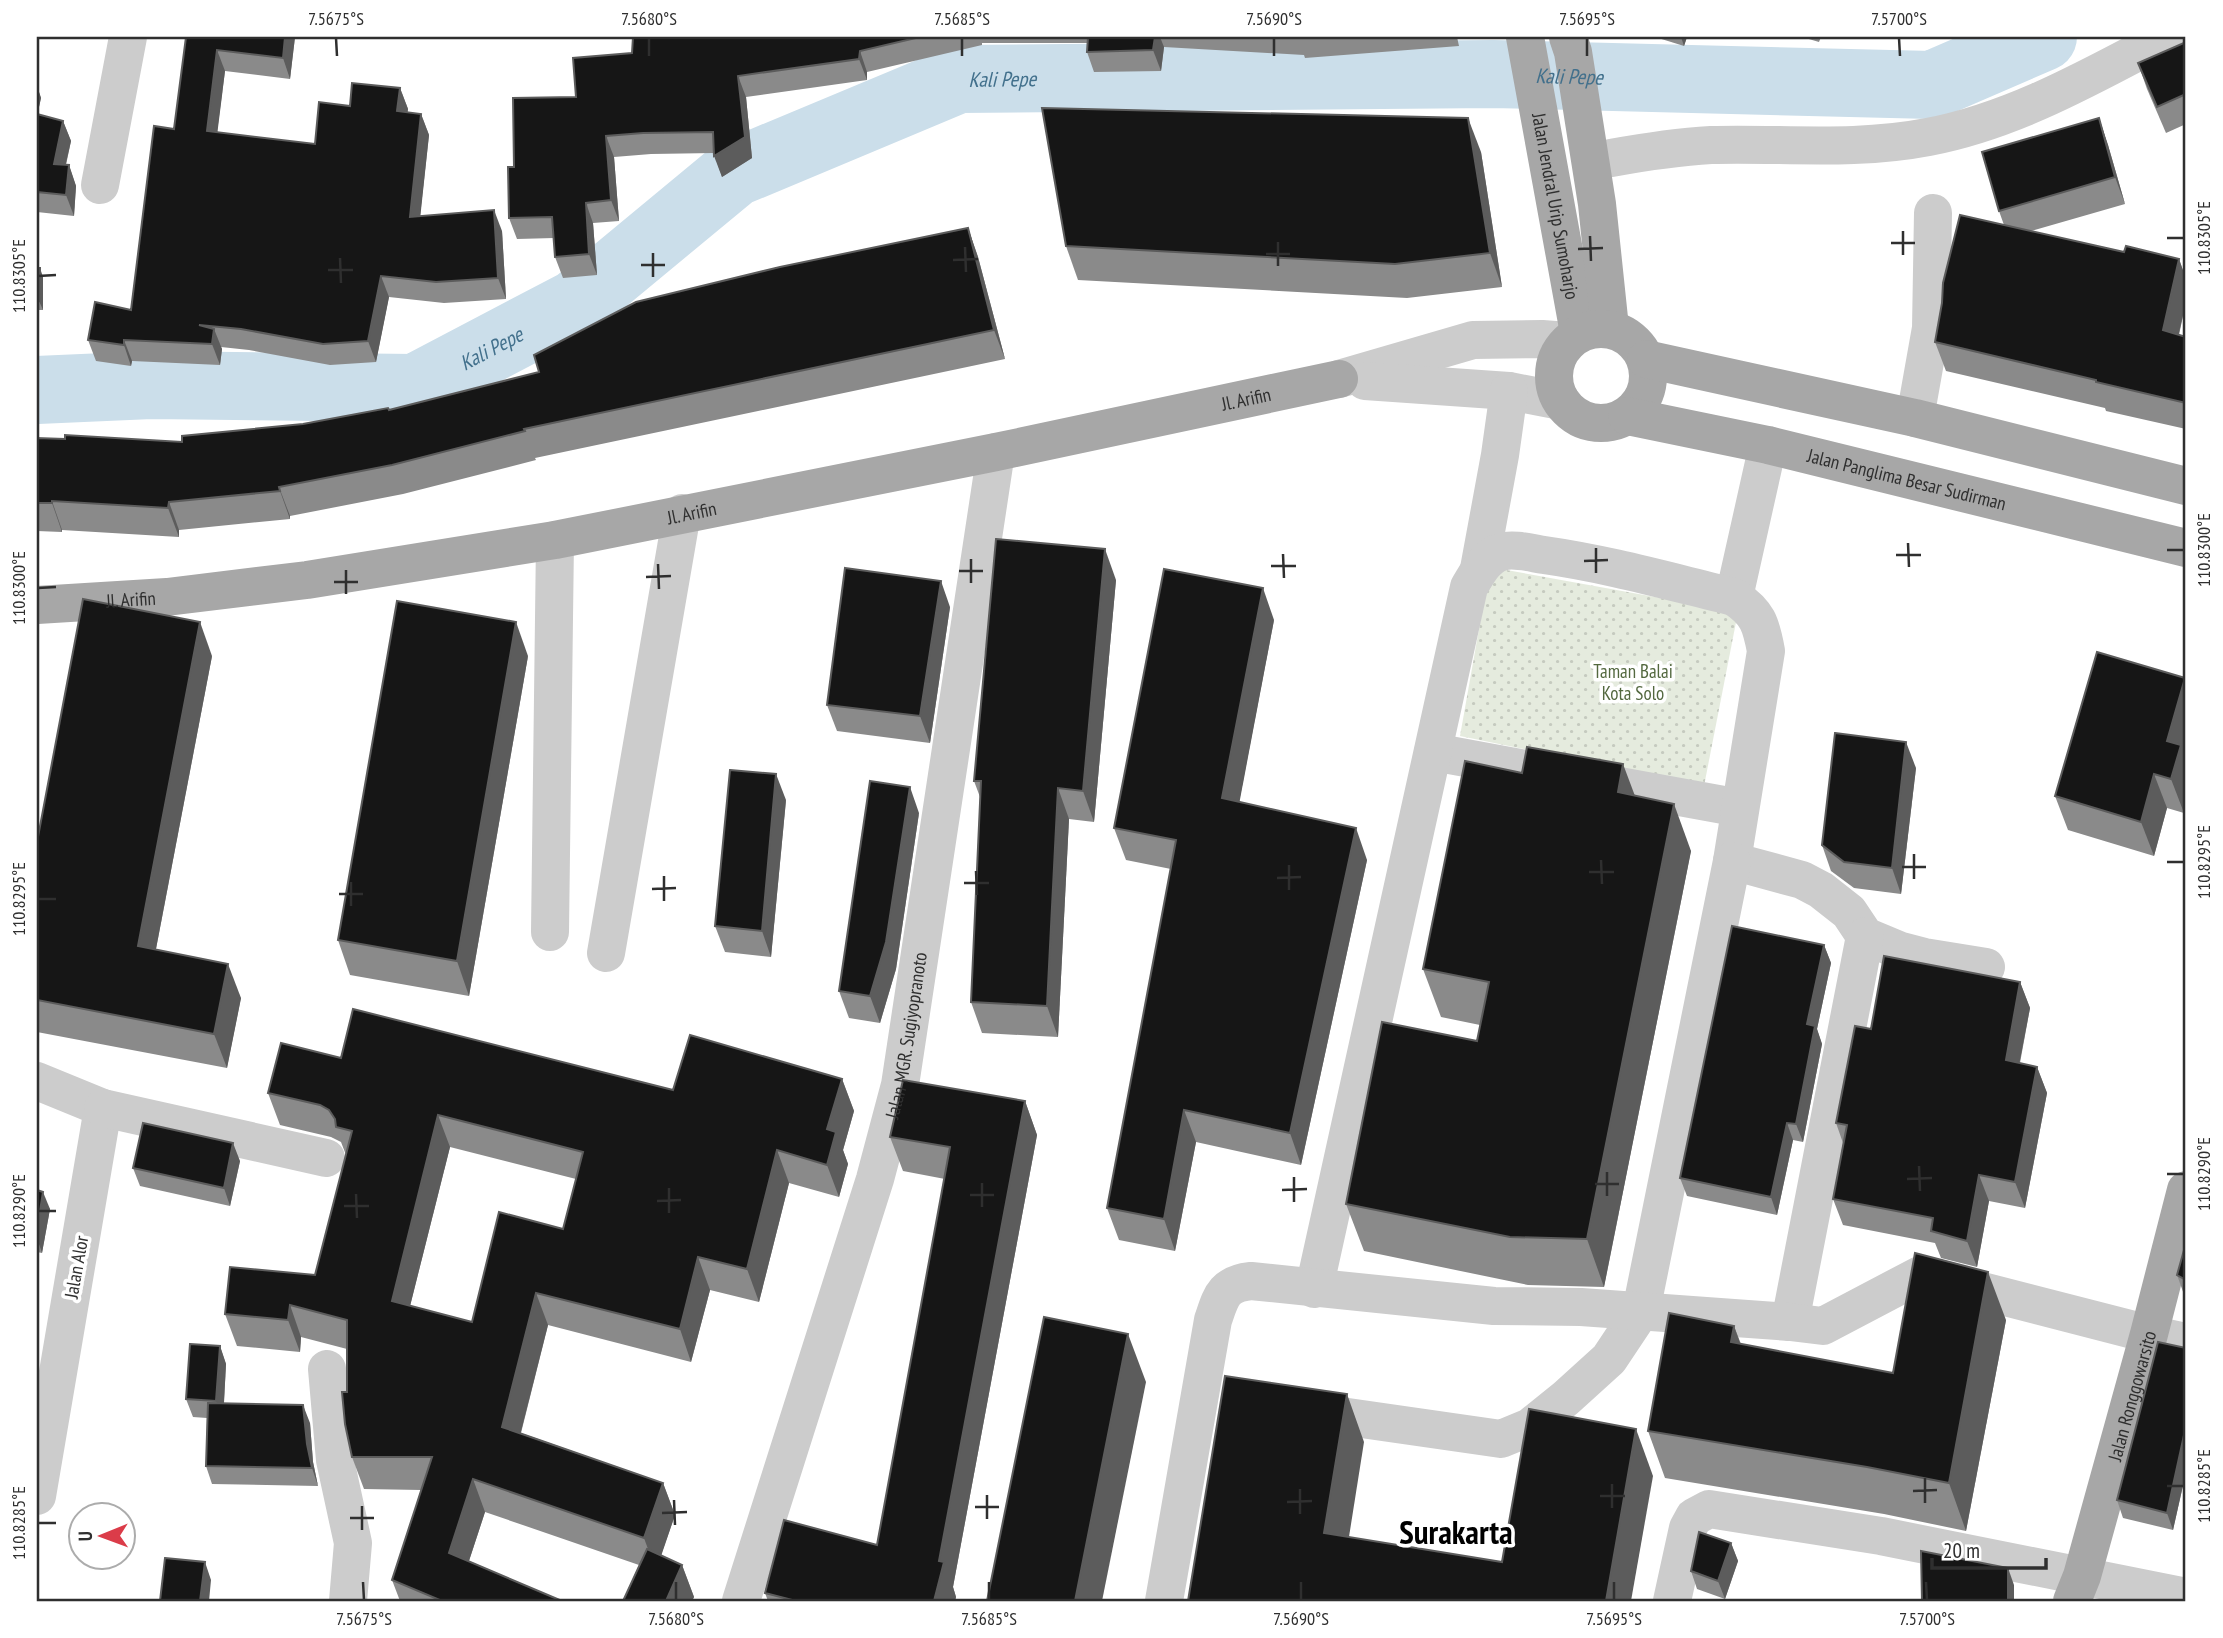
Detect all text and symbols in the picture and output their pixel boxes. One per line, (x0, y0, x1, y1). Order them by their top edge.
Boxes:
text: 7.5675°S (308, 7, 364, 30)
text: 7.5680°S (621, 7, 677, 30)
text: 7.5685°S (934, 7, 990, 30)
text: 7.5690°S (1246, 7, 1302, 30)
text: 7.5695°S (1559, 7, 1615, 30)
text: 7.5700°S (1871, 7, 1927, 30)
water label: Kali Pepe (1535, 62, 1605, 90)
water label: Kali Pepe (968, 65, 1038, 92)
street label: Jalan Jendral Urip Sumoharjo (1527, 110, 1585, 301)
text: 110.8305°E (2192, 201, 2215, 275)
text: 110.8305°E (7, 239, 30, 313)
water label: Kali Pepe (455, 320, 528, 376)
street label: Jl. Arifin (1218, 382, 1273, 416)
street label: Jalan Panglima Besar Sudirman (1804, 443, 2009, 515)
street label: Jl. Arifin (664, 496, 719, 530)
text: 110.8300°E (2192, 513, 2215, 587)
text: 110.8300°E (7, 551, 30, 625)
street label: Jl. Arifin (104, 586, 156, 613)
park label: Taman Balai Kota Solo (1593, 659, 1673, 705)
text: 110.8295°E (2192, 825, 2215, 899)
text: 110.8295°E (7, 862, 30, 936)
street label: Jalan MGR. Sugiyopranoto (879, 951, 932, 1122)
text: 110.8290°E (2192, 1137, 2215, 1211)
text: 110.8290°E (7, 1174, 30, 1248)
street label: Jalan Alor (59, 1233, 93, 1301)
street label: Jalan Ronggowarsito (2102, 1328, 2161, 1464)
text: 110.8285°E (2192, 1449, 2215, 1523)
text: 110.8285°E (7, 1486, 30, 1560)
north arrow (66, 1502, 136, 1572)
district label: Surakarta (1399, 1510, 1513, 1553)
scale bar (1932, 1526, 2046, 1570)
text: U (73, 1531, 97, 1541)
text: 20 m (1943, 1537, 1980, 1564)
text: 7.5675°S (336, 1607, 392, 1630)
text: 7.5680°S (648, 1607, 704, 1630)
text: 7.5685°S (961, 1607, 1017, 1630)
text: 7.5690°S (1273, 1607, 1329, 1630)
text: 7.5695°S (1586, 1607, 1642, 1630)
text: 7.5700°S (1899, 1607, 1955, 1630)

